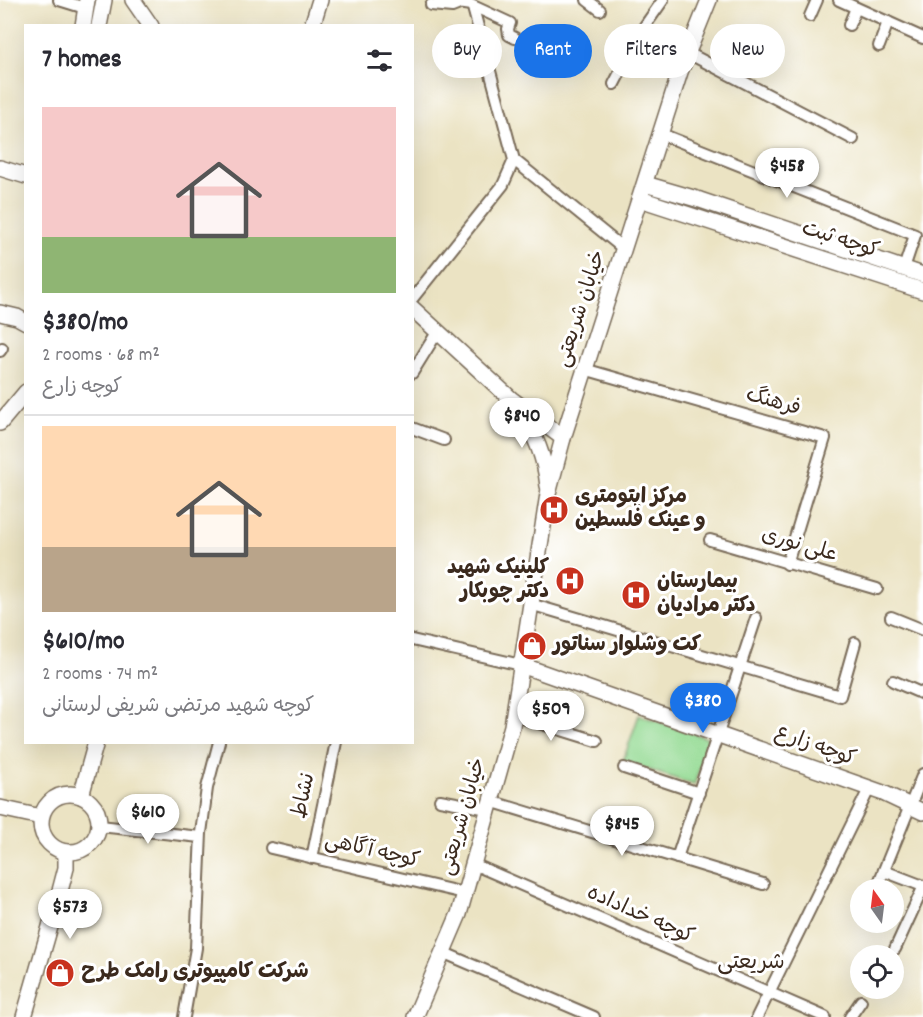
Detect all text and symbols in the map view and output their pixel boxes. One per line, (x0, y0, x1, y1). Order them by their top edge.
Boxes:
chip: Buy (432, 24, 502, 78)
chip: Rent (514, 24, 592, 78)
chip: Filters (604, 24, 698, 78)
chip: New (710, 24, 785, 78)
text: 7 homes (42, 42, 122, 79)
icon: filters (363, 44, 396, 77)
icon: home (165, 146, 273, 254)
pin: $458 (751, 148, 823, 199)
text: $458 (769, 153, 805, 181)
street label: کوچه ثبت (797, 214, 883, 268)
street label: خیابان شریعتی (549, 247, 615, 371)
text: $380/mo (42, 305, 128, 342)
text: 2 rooms · 68 m² (42, 342, 160, 370)
text: کوچه زارع (42, 374, 122, 402)
street label: فرهنگ (742, 381, 804, 425)
pin: $840 (486, 398, 558, 449)
text: $840 (503, 403, 541, 431)
icon: home (165, 465, 273, 573)
place label: مرکز اپتومتری و عینک فلسطین (575, 483, 706, 537)
hospital icon: مرکز اپتومتری و عینک فلسطین (538, 494, 570, 526)
street label: علی نوری (758, 521, 840, 571)
place label: کلینیک شهید دکتر چوبکار (447, 554, 550, 608)
hospital icon: کلینیک شهید دکتر چوبکار (554, 565, 586, 597)
place label: بیمارستان دکتر مرادیان (657, 568, 756, 622)
hospital icon: بیمارستان دکتر مرادیان (620, 579, 652, 611)
text: $610/mo (42, 624, 125, 661)
shop icon: کت وشلوار سناتور (516, 630, 548, 662)
place label: کت وشلوار سناتور (551, 631, 702, 661)
text: 2 rooms · 74 m² (42, 661, 158, 689)
pin: $380 (667, 683, 739, 734)
text: $380 (684, 688, 722, 716)
pin: $509 (515, 691, 587, 742)
text: کوچه شهید مرتضی شریفی لرستانی (42, 693, 314, 721)
text: $509 (531, 696, 571, 724)
street label: کوچه زارع (770, 718, 860, 776)
street label: خیابان شریعتی (433, 755, 495, 879)
street label: نشاط (286, 770, 324, 822)
pin: $610 (112, 794, 184, 845)
text: $610 (130, 799, 166, 827)
pin: $845 (586, 806, 658, 857)
text: $845 (604, 811, 640, 839)
street label: کوچه آگاهی (322, 827, 422, 877)
street label: کوچه خداداده (582, 879, 698, 953)
north arrow (850, 879, 904, 933)
map controls (850, 879, 904, 999)
pin: $573 (34, 889, 106, 940)
text: $573 (52, 894, 88, 922)
button: locate (850, 945, 904, 999)
district label: شریعتی (717, 948, 785, 979)
shop icon: شرکت کامپیوتری رامک طرح (44, 957, 76, 989)
place label: شرکت کامپیوتری رامک طرح (81, 958, 309, 988)

